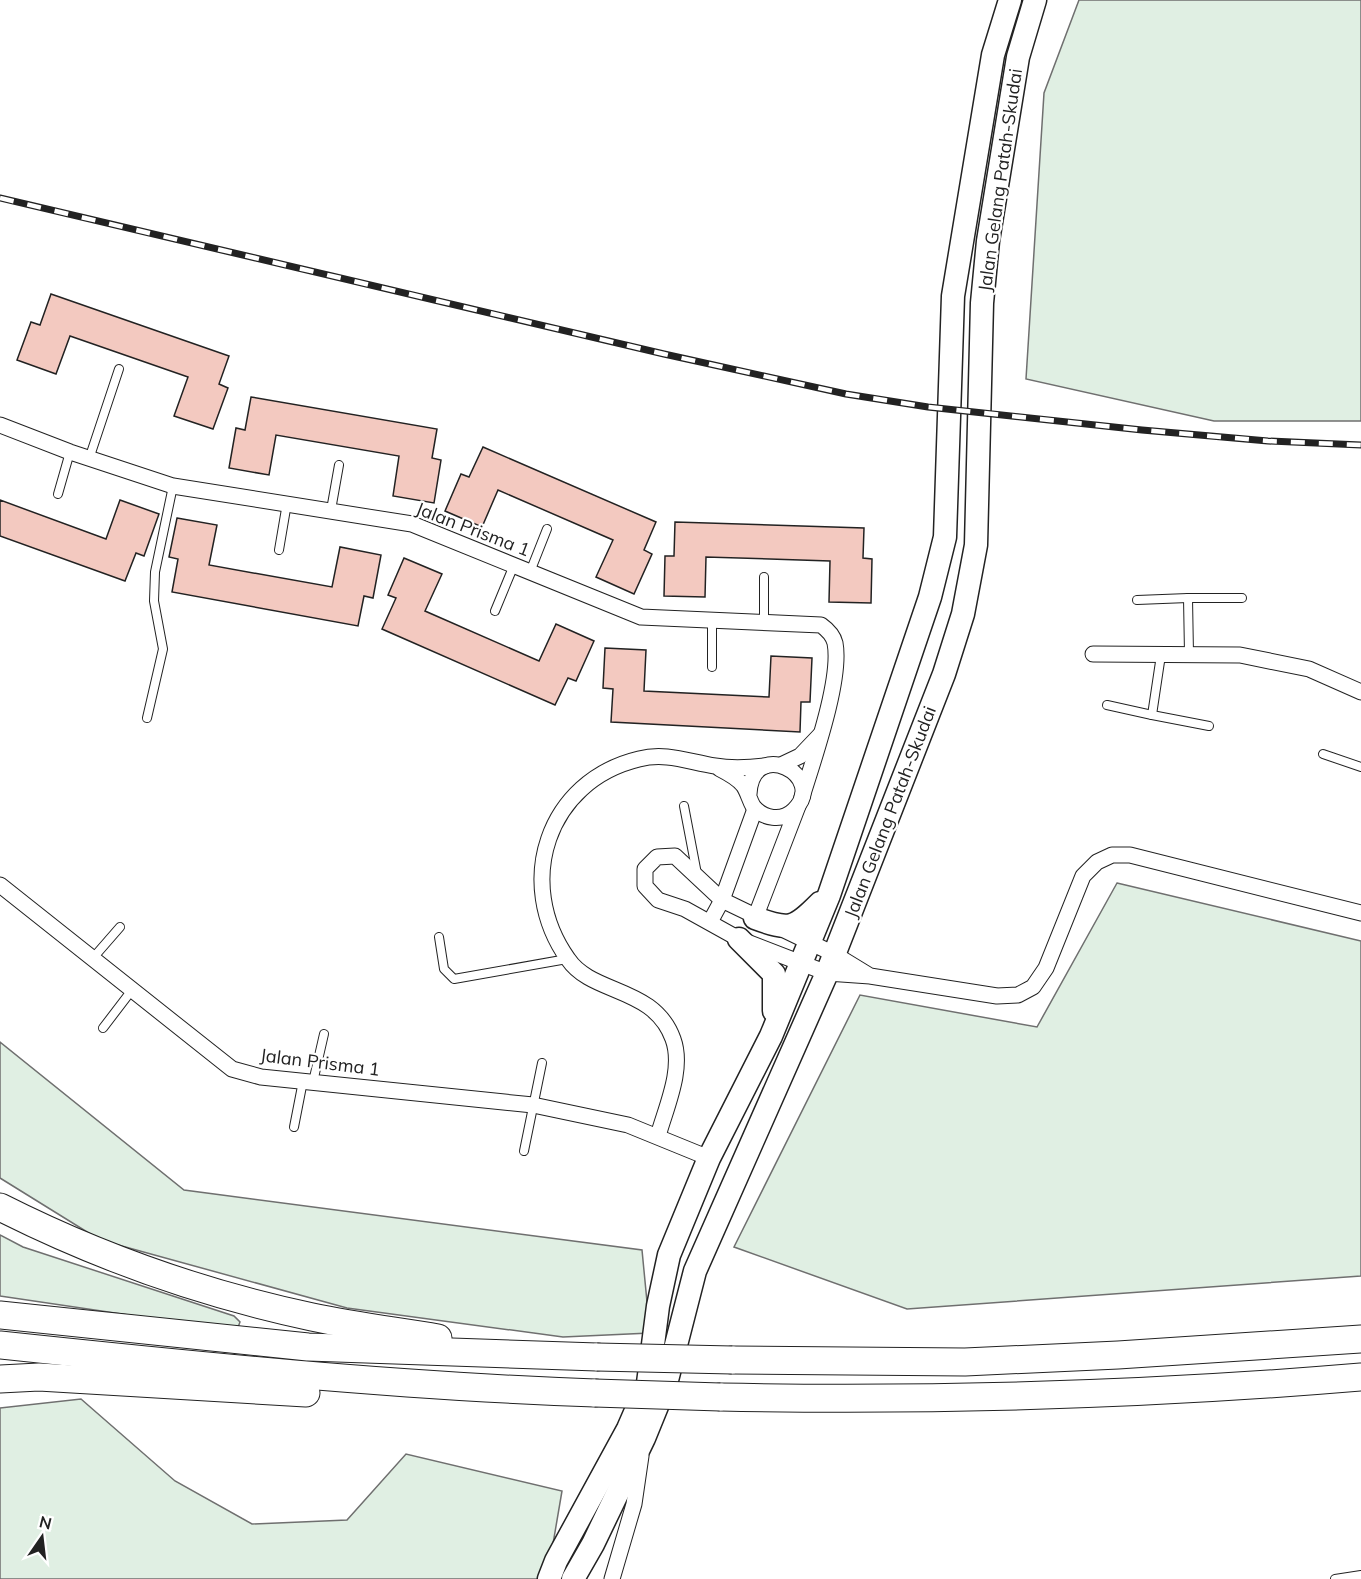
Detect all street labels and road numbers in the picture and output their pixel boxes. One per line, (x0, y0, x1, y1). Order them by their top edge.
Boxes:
street label: Jalan Gelang Patah-Skudai (973, 67, 1027, 293)
street label: Jalan Prisma 1 (413, 497, 533, 561)
street label: Jalan Gelang Patah-Skudai (839, 703, 941, 921)
street label: Jalan Prisma 1 (259, 1043, 381, 1081)

